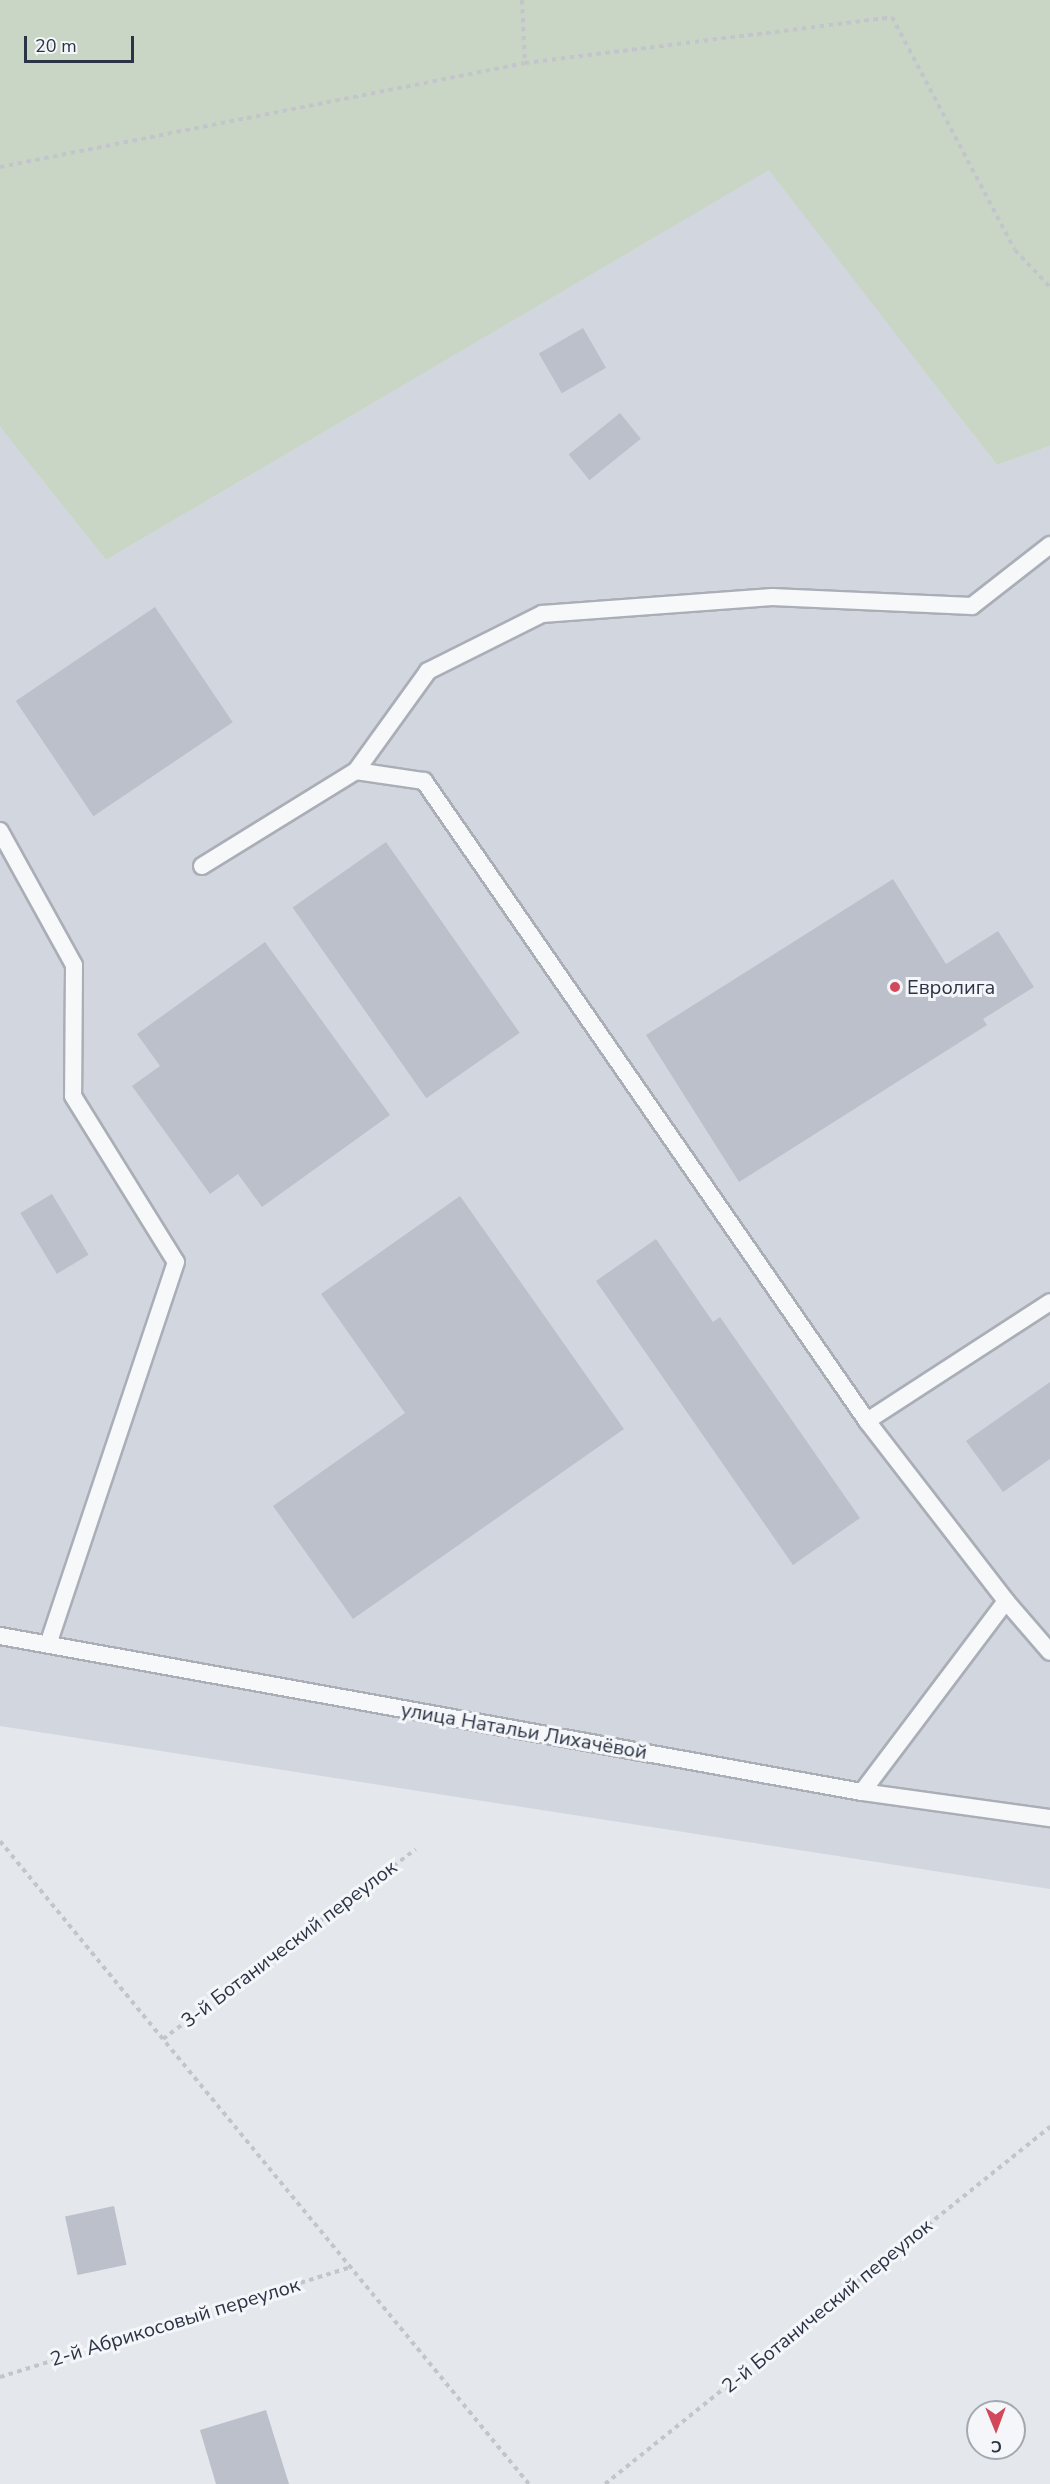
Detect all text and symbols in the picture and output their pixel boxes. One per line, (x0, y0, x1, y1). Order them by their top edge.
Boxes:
scale bar (27, 24, 136, 62)
text: 20 m (35, 34, 77, 58)
place label: Евролига (907, 975, 995, 999)
marker: Евролига (888, 980, 902, 994)
street label: улица Натальи Лихачёвой (399, 1698, 649, 1764)
street label: 3-й Ботанический переулок (177, 1855, 401, 2033)
street label: 2-й Ботанический переулок (717, 2214, 937, 2398)
street label: 2-й Абрикосовый переулок (47, 2273, 303, 2371)
north arrow (966, 2400, 1026, 2460)
text: С (991, 2435, 1002, 2457)

